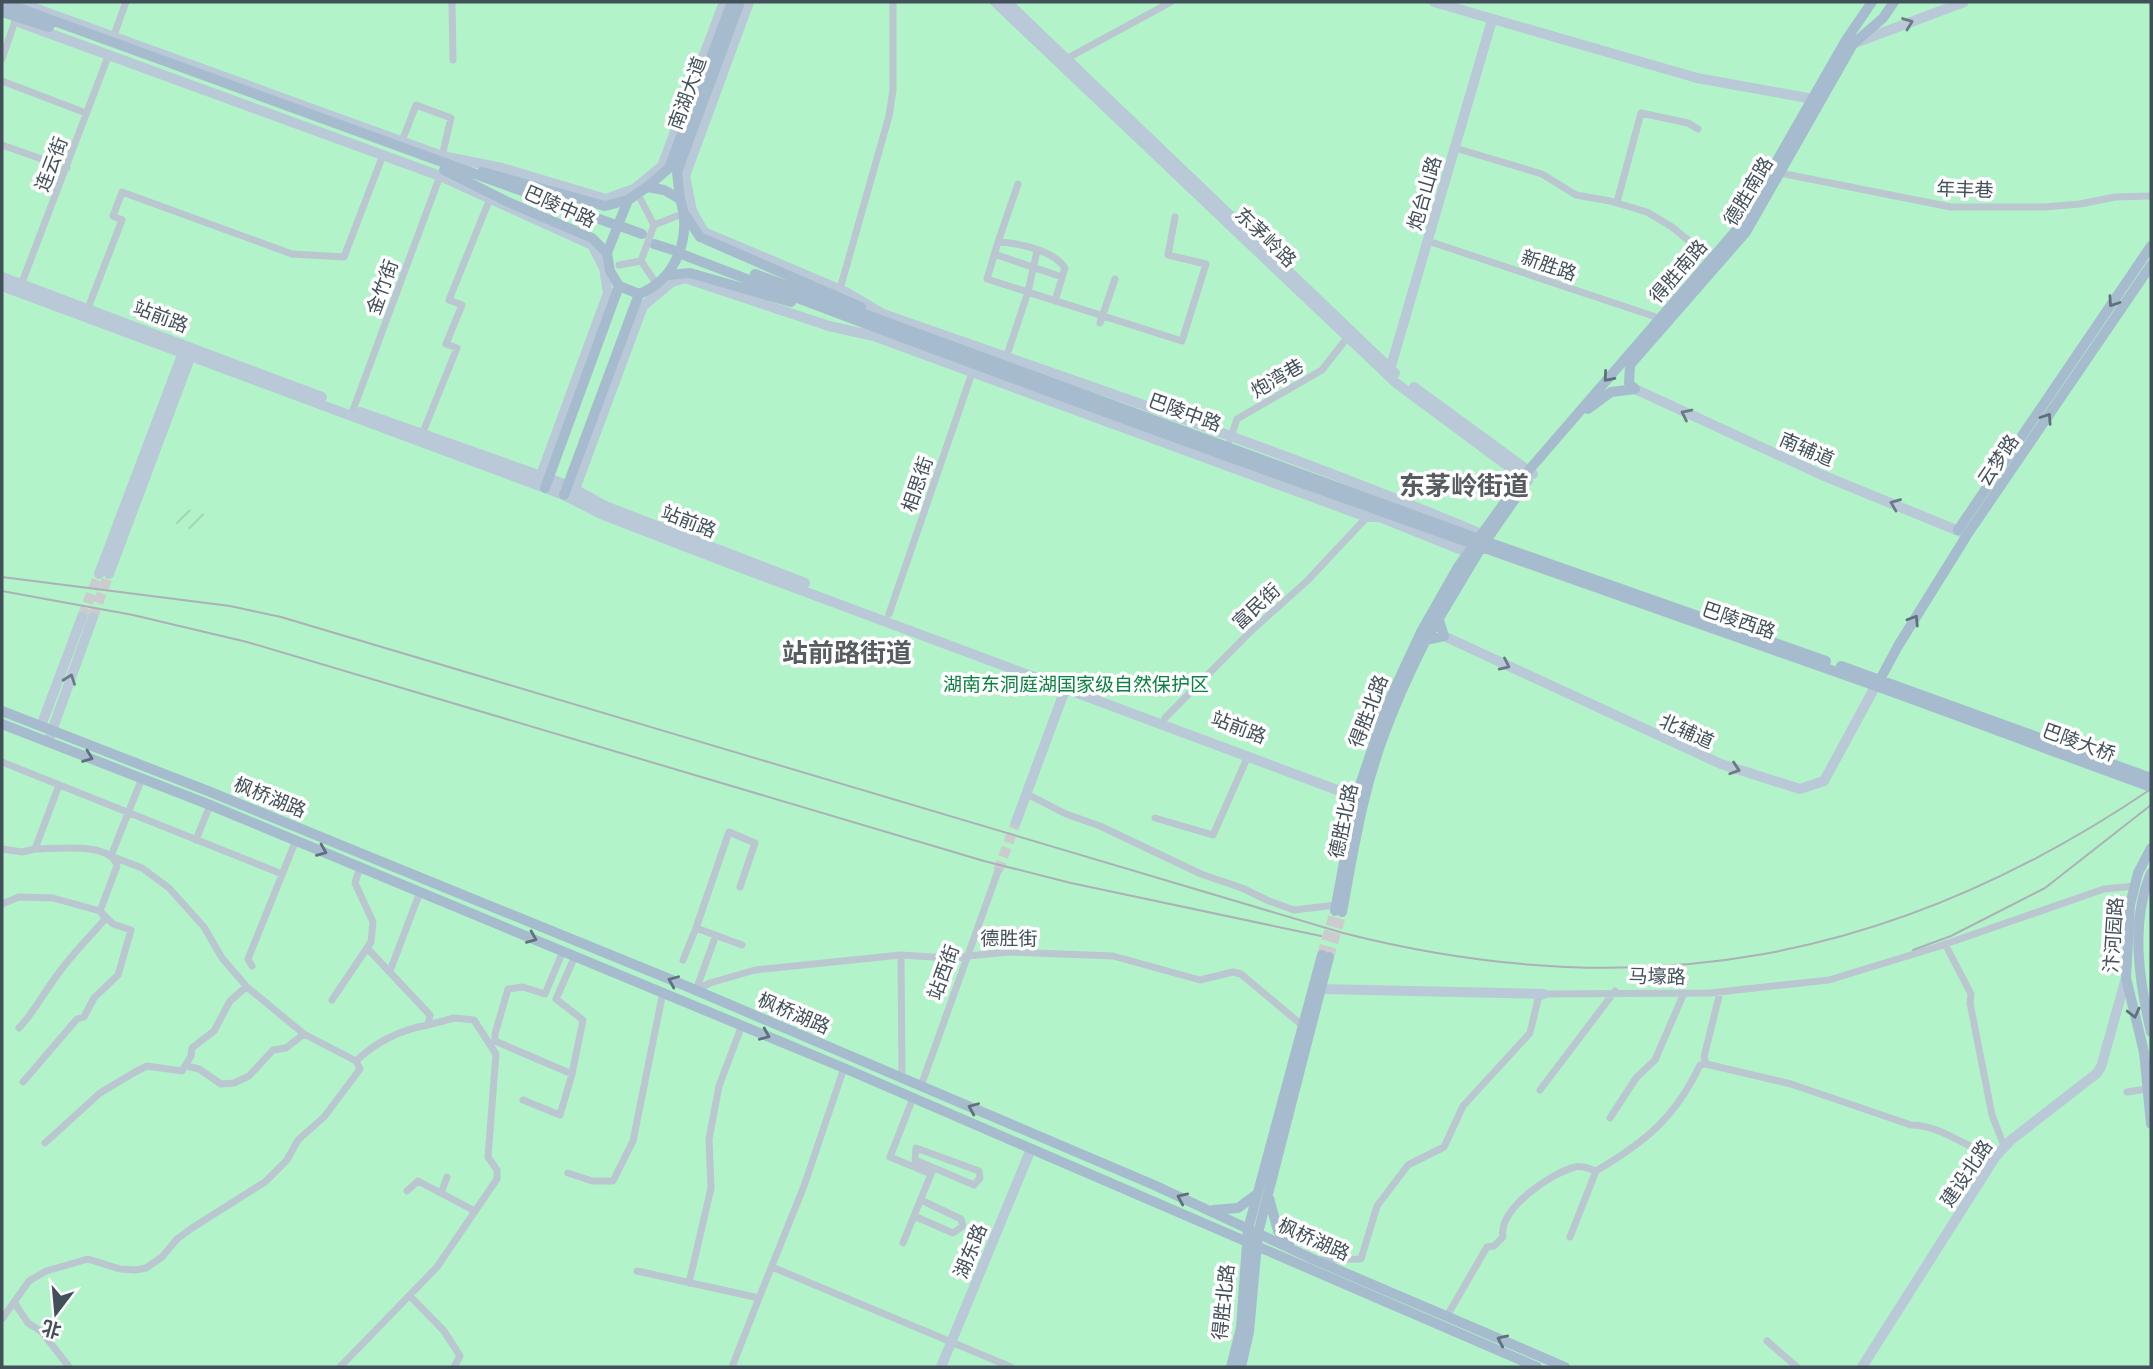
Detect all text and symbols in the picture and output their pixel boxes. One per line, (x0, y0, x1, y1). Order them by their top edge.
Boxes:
one-way arrow (1902, 17, 1914, 31)
street label: 南湖大道 (664, 54, 710, 132)
street label: 连云街 (31, 133, 71, 195)
street label: 炮台山路 (1403, 153, 1445, 233)
street label: 德胜南路 (1719, 153, 1777, 229)
street label: 年丰巷 (1936, 177, 1994, 201)
street label: 巴陵中路 (521, 180, 599, 232)
street label: 东茅岭路 (1231, 203, 1301, 271)
street label: 得胜南路 (1645, 235, 1711, 307)
street label: 新胜路 (1518, 245, 1580, 285)
street label: 金竹街 (362, 256, 402, 318)
one-way arrow (2109, 294, 2121, 307)
street label: 站前路 (130, 296, 192, 336)
street label: 炮湾巷 (1247, 354, 1307, 402)
one-way arrow (1604, 368, 1616, 381)
street label: 巴陵中路 (1146, 389, 1224, 435)
one-way arrow (1681, 408, 1693, 422)
one-way arrow (2039, 413, 2051, 426)
street label: 南辅道 (1776, 428, 1838, 470)
street label: 云梦路 (1973, 430, 2023, 490)
street label: 相思街 (897, 453, 937, 515)
district label: 东茅岭街道 (1399, 470, 1529, 501)
one-way arrow (1890, 499, 1902, 513)
street label: 站前路 (658, 501, 720, 541)
street label: 富民街 (1228, 579, 1284, 633)
street label: 巴陵西路 (1699, 597, 1779, 643)
one-way arrow (1905, 614, 1918, 627)
district label: 站前路街道 (782, 637, 912, 668)
one-way arrow (1498, 657, 1510, 671)
street label: 得胜北路 (1344, 672, 1392, 750)
park label: 湖南东洞庭湖国家级自然保护区 (943, 673, 1209, 695)
one-way arrow (62, 674, 76, 686)
street label: 站前路 (1208, 707, 1270, 747)
street label: 北辅道 (1656, 709, 1718, 753)
street label: 巴陵大桥 (2040, 719, 2118, 765)
one-way arrow (82, 749, 94, 763)
one-way arrow (1729, 760, 1741, 775)
street label: 枫桥湖路 (231, 773, 309, 821)
street label: 德胜北路 (1324, 782, 1362, 860)
one-way arrow (315, 843, 327, 857)
street label: 汴河园路 (2099, 896, 2127, 974)
street label: 德胜街 (980, 927, 1038, 949)
one-way arrow (526, 930, 538, 944)
street label: 站西街 (923, 941, 963, 1003)
street label: 马壕路 (1628, 965, 1686, 987)
one-way arrow (668, 975, 681, 989)
street label: 枫桥湖路 (755, 988, 833, 1038)
one-way arrow (2126, 1007, 2140, 1019)
one-way arrow (758, 1027, 770, 1041)
one-way arrow (968, 1102, 980, 1116)
street label: 建设北路 (1936, 1135, 1996, 1211)
one-way arrow (1177, 1192, 1189, 1206)
street label: 枫桥湖路 (1275, 1213, 1353, 1265)
street label: 湖东路 (949, 1220, 991, 1282)
street label: 得胜北路 (1208, 1263, 1238, 1341)
north arrow (21, 1278, 91, 1348)
text: 北 (39, 1316, 63, 1343)
one-way arrow (1497, 1334, 1509, 1348)

